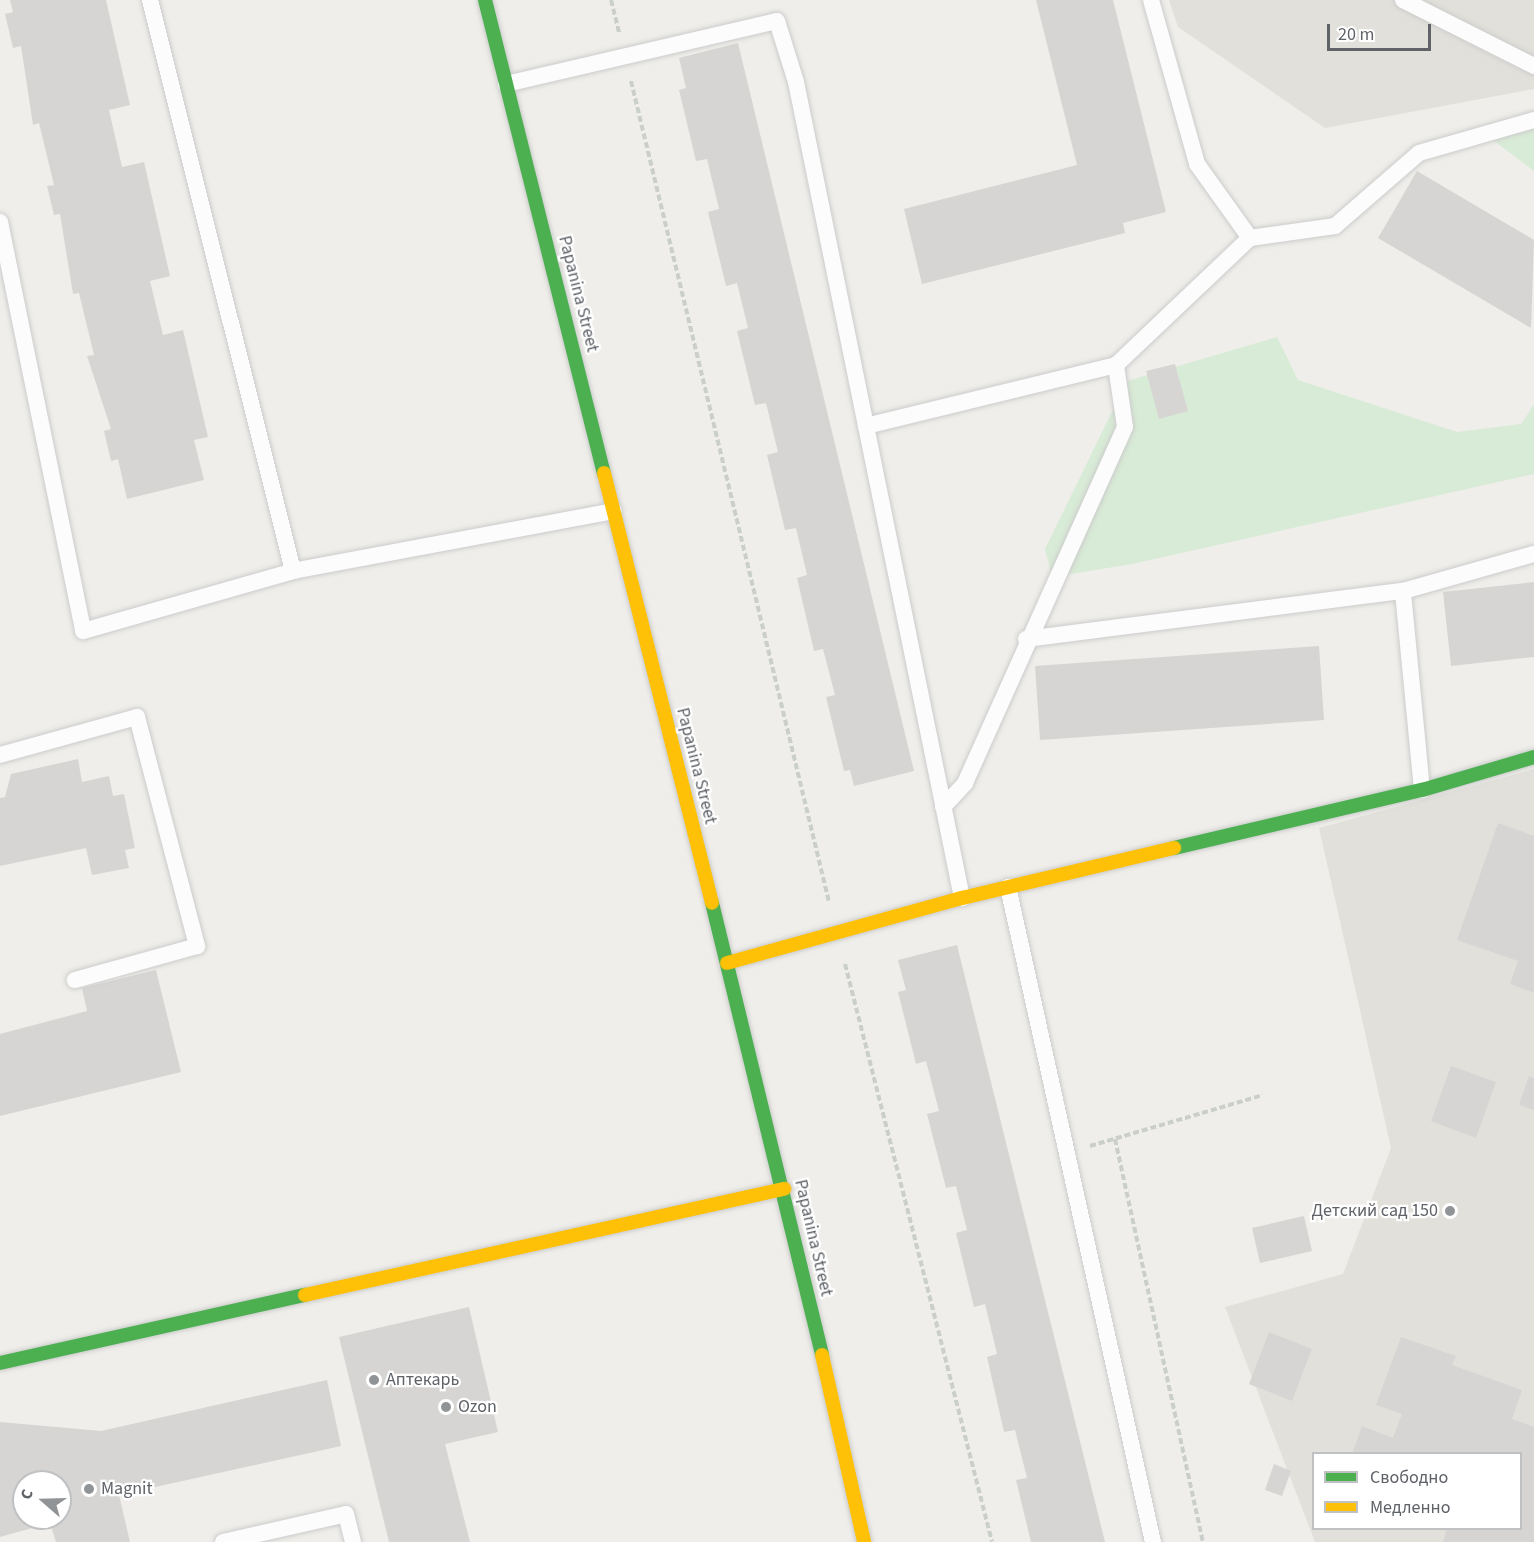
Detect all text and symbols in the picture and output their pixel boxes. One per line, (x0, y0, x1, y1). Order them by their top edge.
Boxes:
scale bar (1330, 12, 1434, 50)
text: 20 m (1338, 22, 1374, 47)
street label: Papanina Street (553, 234, 603, 354)
street label: Papanina Street (671, 706, 721, 826)
street label: Papanina Street (789, 1178, 837, 1298)
place label: Детский сад 150 (1311, 1200, 1438, 1222)
marker: Детский сад 150 (1443, 1204, 1457, 1218)
place label: Аптекарь (386, 1369, 459, 1391)
marker: Аптекарь (367, 1373, 381, 1387)
place label: Ozon (458, 1396, 497, 1418)
marker: Ozon (439, 1400, 453, 1414)
legend (1312, 1452, 1522, 1530)
text: Свободно (1370, 1465, 1448, 1490)
north arrow (12, 1470, 72, 1530)
place label: Magnit (101, 1478, 153, 1500)
marker: Magnit (82, 1482, 96, 1496)
text: С (15, 1486, 39, 1503)
text: Медленно (1370, 1495, 1450, 1520)

